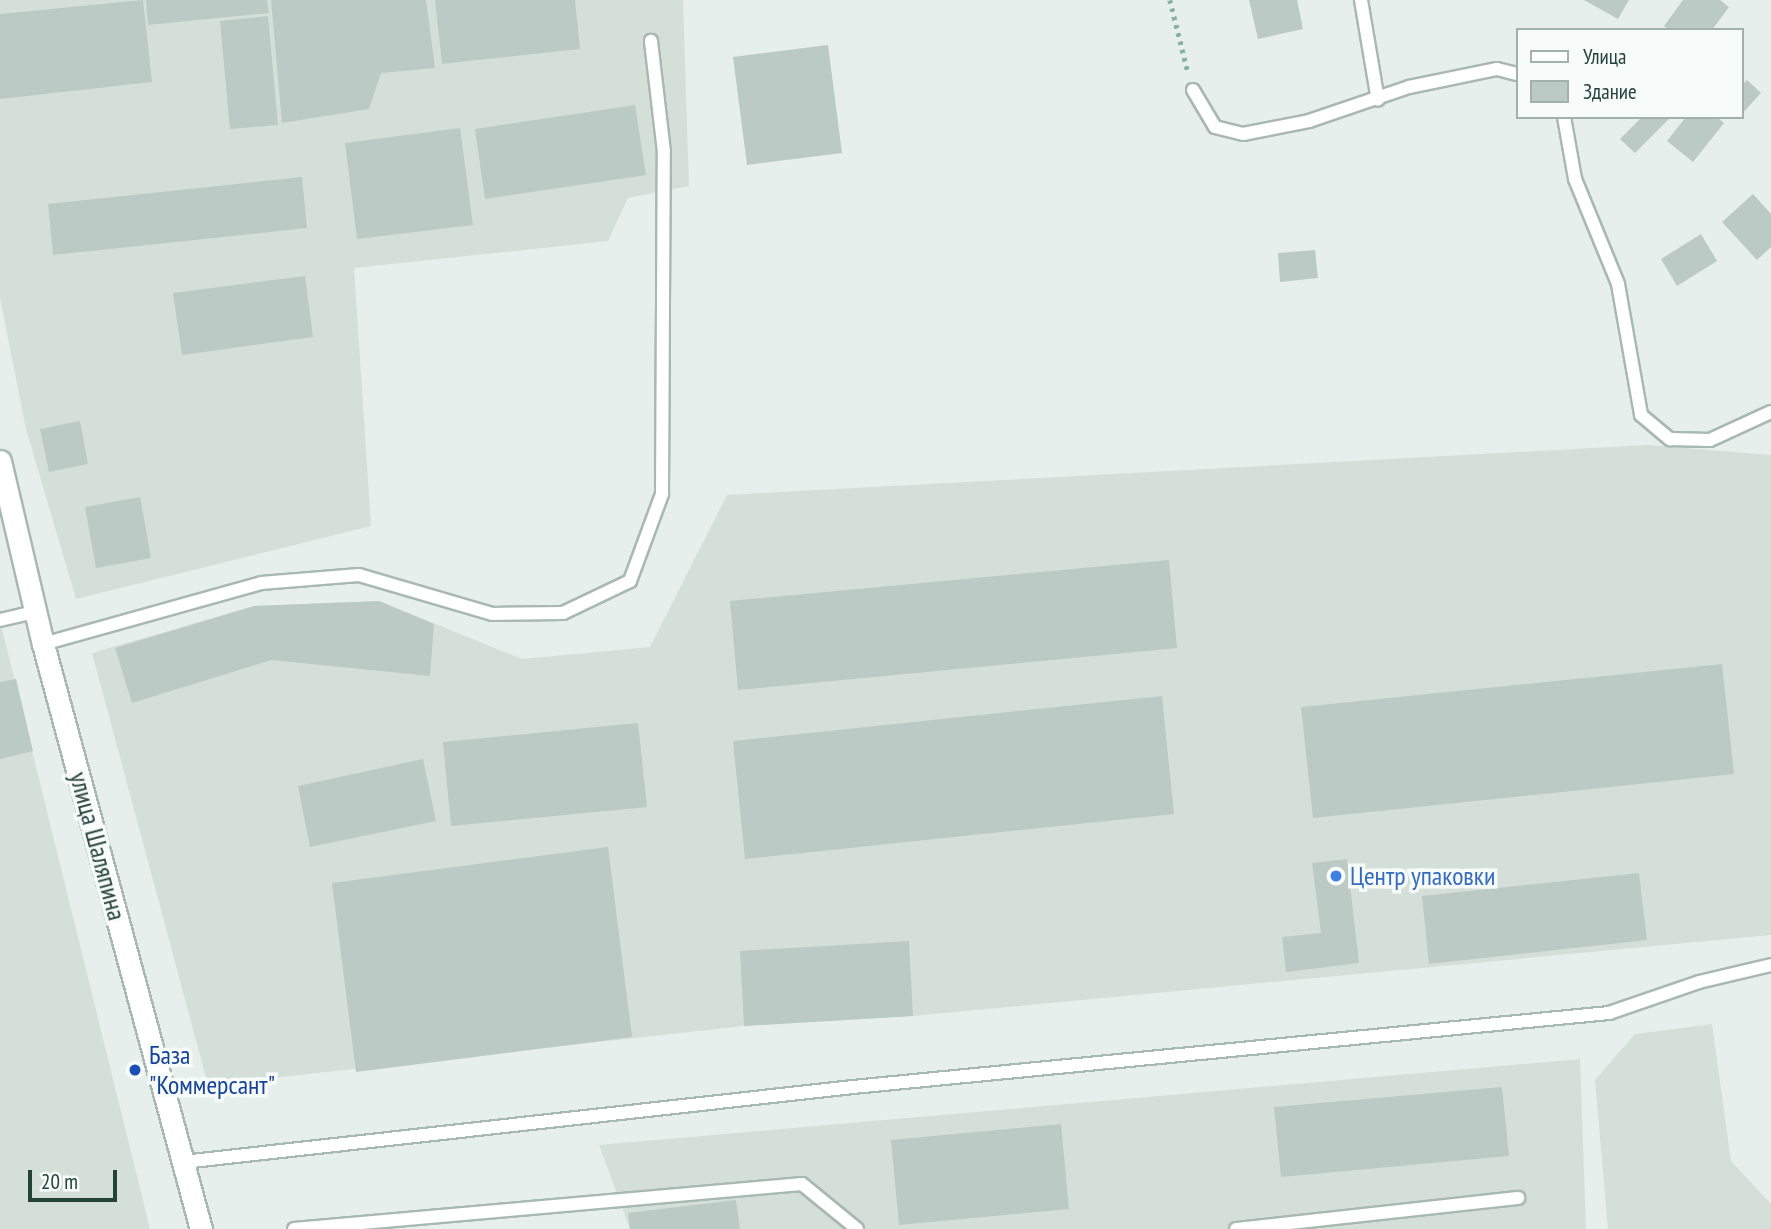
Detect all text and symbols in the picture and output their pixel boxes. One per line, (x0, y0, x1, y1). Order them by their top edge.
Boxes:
legend (1516, 28, 1743, 119)
text: Улица (1583, 43, 1626, 70)
text: Здание (1583, 78, 1637, 105)
street label: улица Шаляпина (63, 768, 133, 924)
place label: Центр упаковки (1350, 860, 1495, 892)
marker: Центр упаковки (1328, 868, 1344, 884)
place label: База "Коммерсант" (149, 1039, 275, 1100)
marker: База "Коммерсант" (127, 1062, 143, 1078)
scale bar (32, 1156, 121, 1200)
text: 20 m (41, 1168, 78, 1195)

